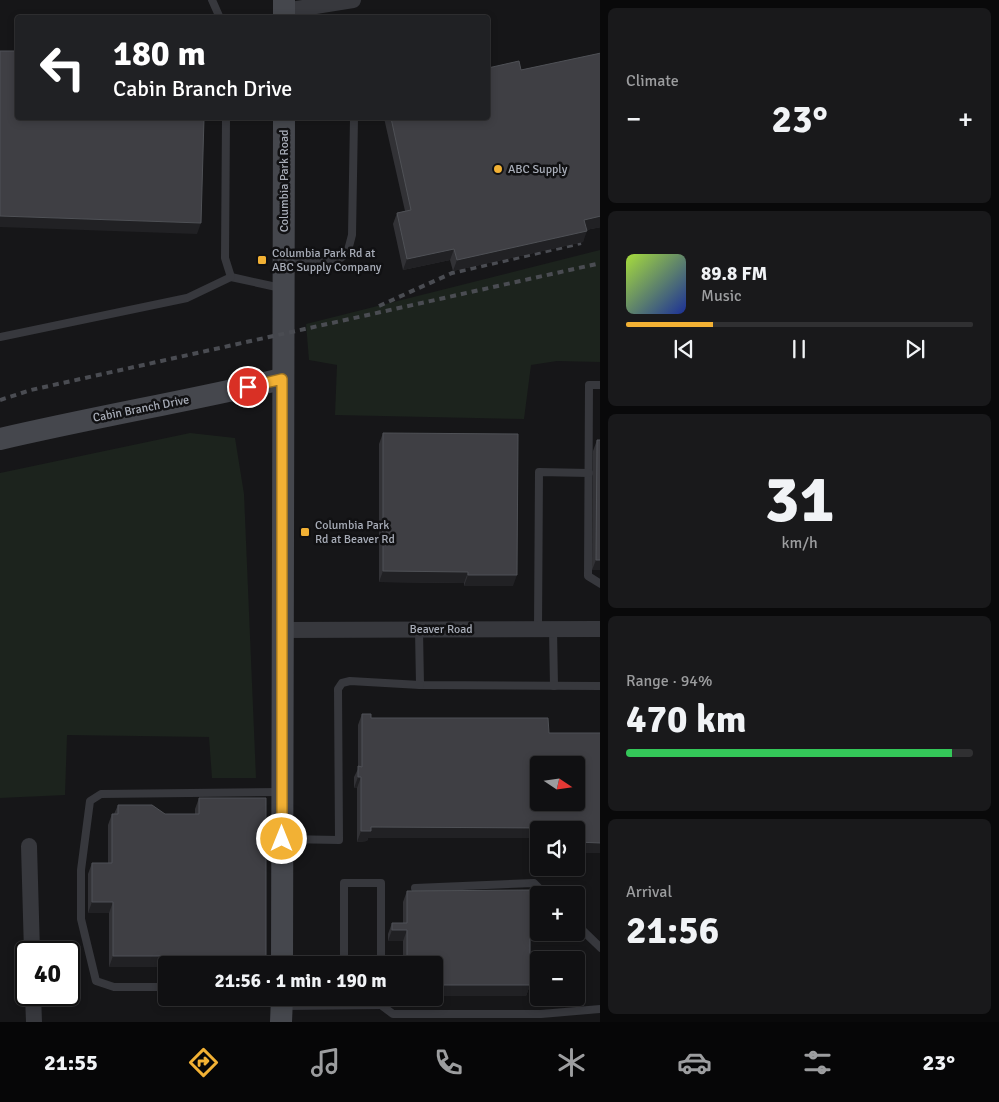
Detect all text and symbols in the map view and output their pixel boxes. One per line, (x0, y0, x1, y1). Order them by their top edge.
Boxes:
text: 180 m (113, 32, 206, 75)
icon: left (30, 35, 95, 100)
text: Climate (626, 71, 679, 91)
text: Cabin Branch Drive (113, 75, 292, 102)
text: 23° (771, 96, 828, 143)
text: − (626, 102, 641, 136)
text: + (958, 102, 973, 136)
street label: Columbia Park Road (277, 130, 292, 232)
place label: ABC Supply (508, 162, 568, 177)
marker: ABC Supply (492, 163, 504, 175)
place label: Columbia Park Rd at ABC Supply Company (272, 246, 382, 275)
marker: Columbia Park Rd at ABC Supply Company (256, 254, 268, 266)
text: 89.8 FM (701, 262, 767, 286)
text: Music (701, 286, 742, 306)
icon: previous (670, 335, 698, 363)
icon: pause (785, 335, 813, 363)
icon: next (901, 335, 929, 363)
pin (227, 366, 269, 408)
icon: arrive (234, 373, 262, 401)
street label: Cabin Branch Drive (92, 392, 190, 426)
text: 31 (764, 460, 835, 540)
place label: Columbia Park Rd at Beaver Rd (315, 518, 395, 547)
marker: Columbia Park Rd at Beaver Rd (299, 526, 311, 538)
text: km/h (781, 533, 818, 553)
street label: Beaver Road (409, 622, 473, 637)
text: Range · 94% (626, 671, 712, 691)
text: 470 km (626, 696, 747, 743)
north arrow (530, 756, 585, 811)
map controls (530, 756, 585, 1006)
position arrow (255, 812, 307, 864)
button: sound (530, 821, 585, 876)
text: Arrival (626, 882, 672, 902)
button: + (530, 886, 585, 941)
text: 21:56 (626, 907, 719, 954)
speed limit sign: 40 (15, 941, 80, 1006)
button: − (530, 951, 585, 1006)
text: 21:56 · 1 min · 190 m (214, 969, 387, 993)
icon: directions (186, 1045, 221, 1080)
icon: music (308, 1045, 343, 1080)
icon: phone (431, 1045, 466, 1080)
icon: climate (554, 1045, 589, 1080)
icon: car (677, 1045, 712, 1080)
icon: filters (800, 1045, 835, 1080)
text: 21:55 (44, 1049, 98, 1076)
text: 23° (922, 1049, 955, 1076)

